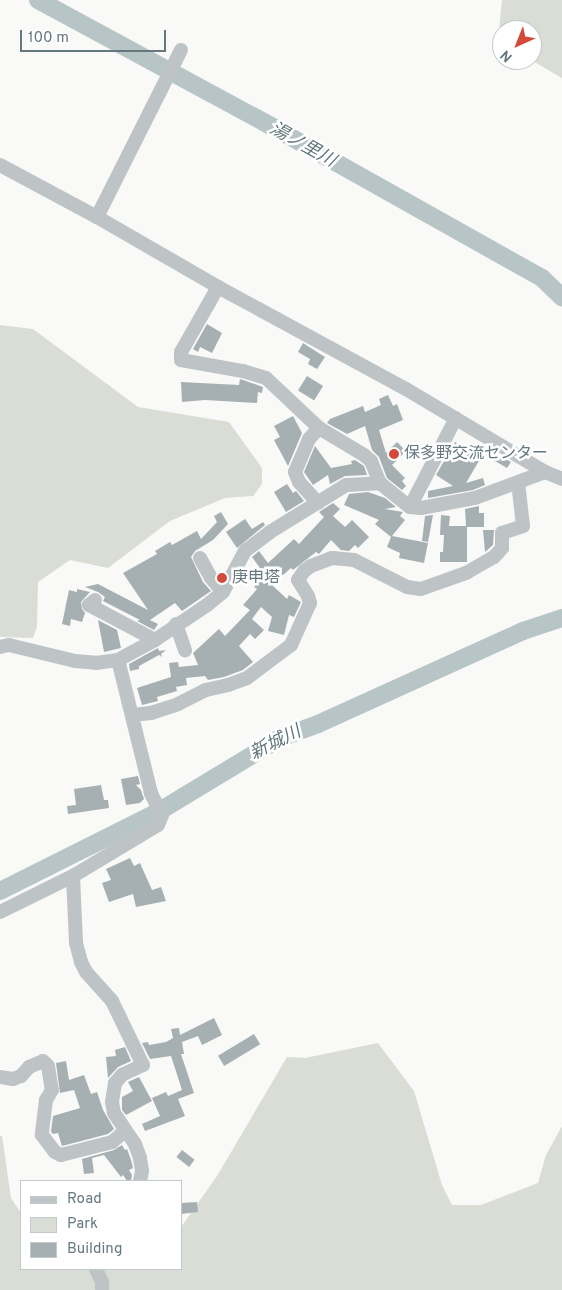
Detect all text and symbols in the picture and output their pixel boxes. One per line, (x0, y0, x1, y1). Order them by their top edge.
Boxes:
scale bar (22, 20, 169, 52)
north arrow (492, 20, 542, 70)
text: 100 m (28, 29, 69, 48)
text: N (497, 46, 516, 65)
water label: 湯ノ里川 (265, 119, 339, 173)
place label: 保多野交流センター (404, 444, 548, 464)
marker: 保多野交流センター (388, 448, 400, 460)
place label: 庚申塔 (232, 568, 280, 588)
marker: 庚申塔 (216, 572, 228, 584)
water label: 新城川 (247, 722, 305, 766)
legend (20, 1180, 182, 1270)
text: Road (67, 1190, 102, 1209)
text: Park (67, 1215, 98, 1234)
text: Building (67, 1240, 122, 1259)

